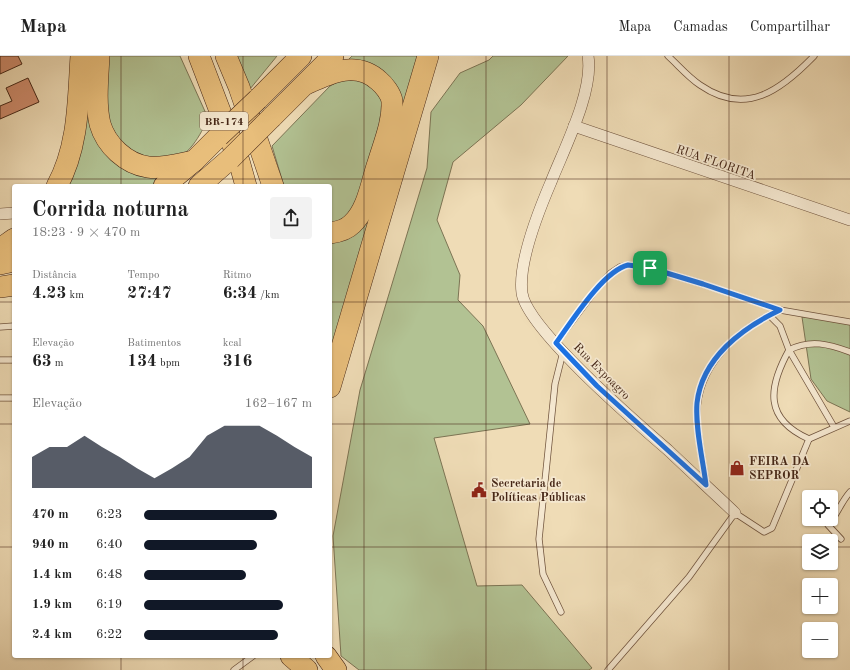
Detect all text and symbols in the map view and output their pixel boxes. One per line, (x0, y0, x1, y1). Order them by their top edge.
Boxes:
text: Mapa (20, 18, 67, 37)
text: Mapa (618, 20, 651, 34)
text: Camadas (673, 20, 728, 34)
text: Compartilhar (750, 20, 830, 34)
road number: BR-174 (200, 112, 248, 130)
street label: RUA FLORITA (674, 144, 757, 182)
button: share (270, 197, 312, 239)
text: Corrida noturna (32, 199, 189, 221)
text: 18:23 · 9 × 470 m (32, 226, 140, 239)
pin (633, 251, 667, 285)
icon: arrive (639, 257, 661, 279)
text: Distância (32, 270, 77, 281)
text: Tempo (127, 270, 159, 281)
text: Ritmo (223, 270, 252, 281)
text: 4.23 (32, 285, 66, 302)
text: 27:47 (127, 285, 172, 302)
text: 6:34 (223, 285, 257, 302)
text: km (66, 290, 84, 301)
text: /km (257, 290, 279, 301)
text: Elevação (32, 338, 74, 349)
text: Batimentos (127, 338, 181, 349)
text: kcal (223, 338, 242, 349)
street label: Rua Expoagro (571, 341, 632, 402)
text: 63 (32, 353, 52, 370)
text: 134 (127, 353, 157, 370)
text: 316 (223, 353, 252, 370)
text: m (52, 358, 64, 369)
text: bpm (157, 358, 180, 369)
text: Elevação (32, 397, 82, 410)
text: 162–167 m (245, 397, 312, 410)
place label: FEIRA DA SEPROR (749, 456, 809, 482)
shop icon: FEIRA DA SEPROR (728, 459, 746, 477)
place label: Secretaria de Políticas Públicas (491, 478, 586, 504)
public building icon: Secretaria de Políticas Públicas (470, 481, 488, 499)
map controls (802, 490, 838, 658)
button: locate (802, 490, 838, 526)
text: 470 m (32, 508, 69, 521)
text: 6:23 (96, 508, 122, 521)
button: layers (802, 534, 838, 570)
text: 940 m (32, 538, 69, 551)
text: 6:40 (96, 538, 122, 551)
text: 1.4 km (32, 568, 72, 581)
text: 6:48 (96, 568, 122, 581)
button: + (802, 578, 838, 614)
text: 1.9 km (32, 598, 72, 611)
text: 6:19 (96, 598, 122, 611)
button: − (802, 622, 838, 658)
text: 2.4 km (32, 628, 72, 641)
text: 6:22 (96, 628, 122, 641)

